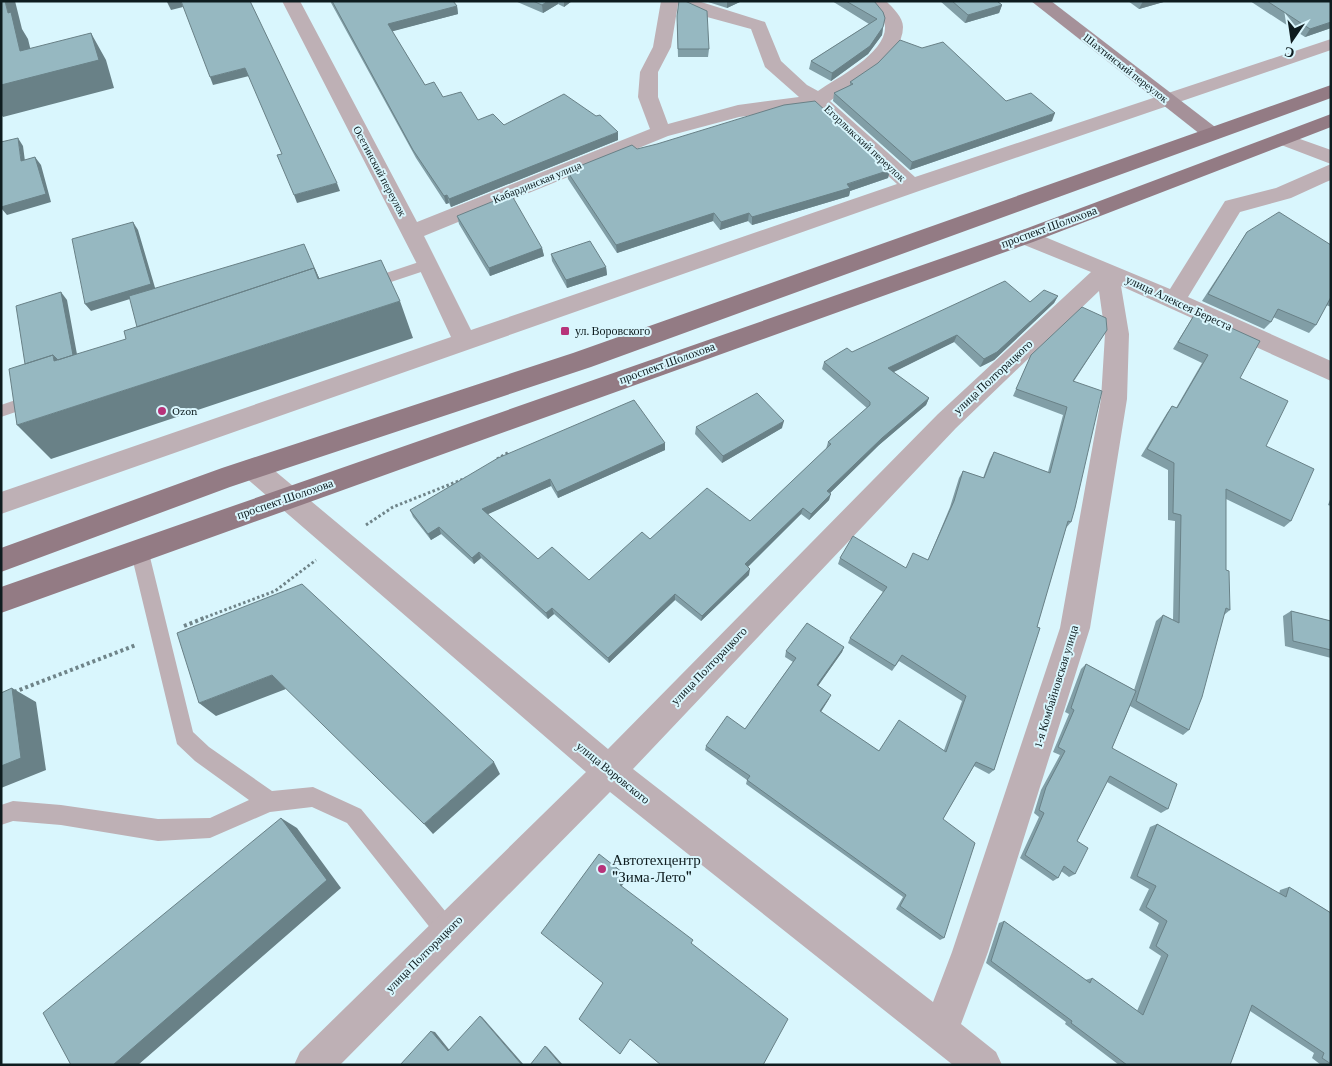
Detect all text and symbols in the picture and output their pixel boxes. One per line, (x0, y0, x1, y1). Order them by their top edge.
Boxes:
north arrow (1267, 15, 1317, 65)
street label: Шахтинский переулок (1081, 31, 1171, 105)
text: С (1282, 44, 1296, 62)
street label: Егорлыкский переулок (822, 102, 908, 184)
street label: Осетинский переулок (351, 124, 409, 219)
street label: Кабардинская улица (491, 159, 583, 205)
street label: проспект Шолохова (999, 203, 1099, 251)
street label: улица Алексея Береста (1124, 272, 1235, 334)
place label: ул. Воровского (575, 324, 650, 338)
marker: ул. Воровского (559, 325, 571, 337)
street label: улица Полторацкого (951, 337, 1035, 417)
street label: проспект Шолохова (617, 339, 717, 387)
place label: Ozon (172, 404, 198, 418)
marker: Ozon (156, 405, 168, 417)
street label: проспект Шолохова (235, 476, 336, 522)
street label: 1-я Комбайновская улица (1031, 623, 1081, 749)
street label: улица Полторацкого (668, 624, 750, 708)
street label: улица Воровского (573, 739, 653, 807)
place label: Автотехцентр "Зима-Лето" (612, 852, 701, 885)
marker: Автотехцентр "Зима-Лето" (596, 863, 608, 875)
street label: улица Полторацкого (383, 913, 465, 995)

